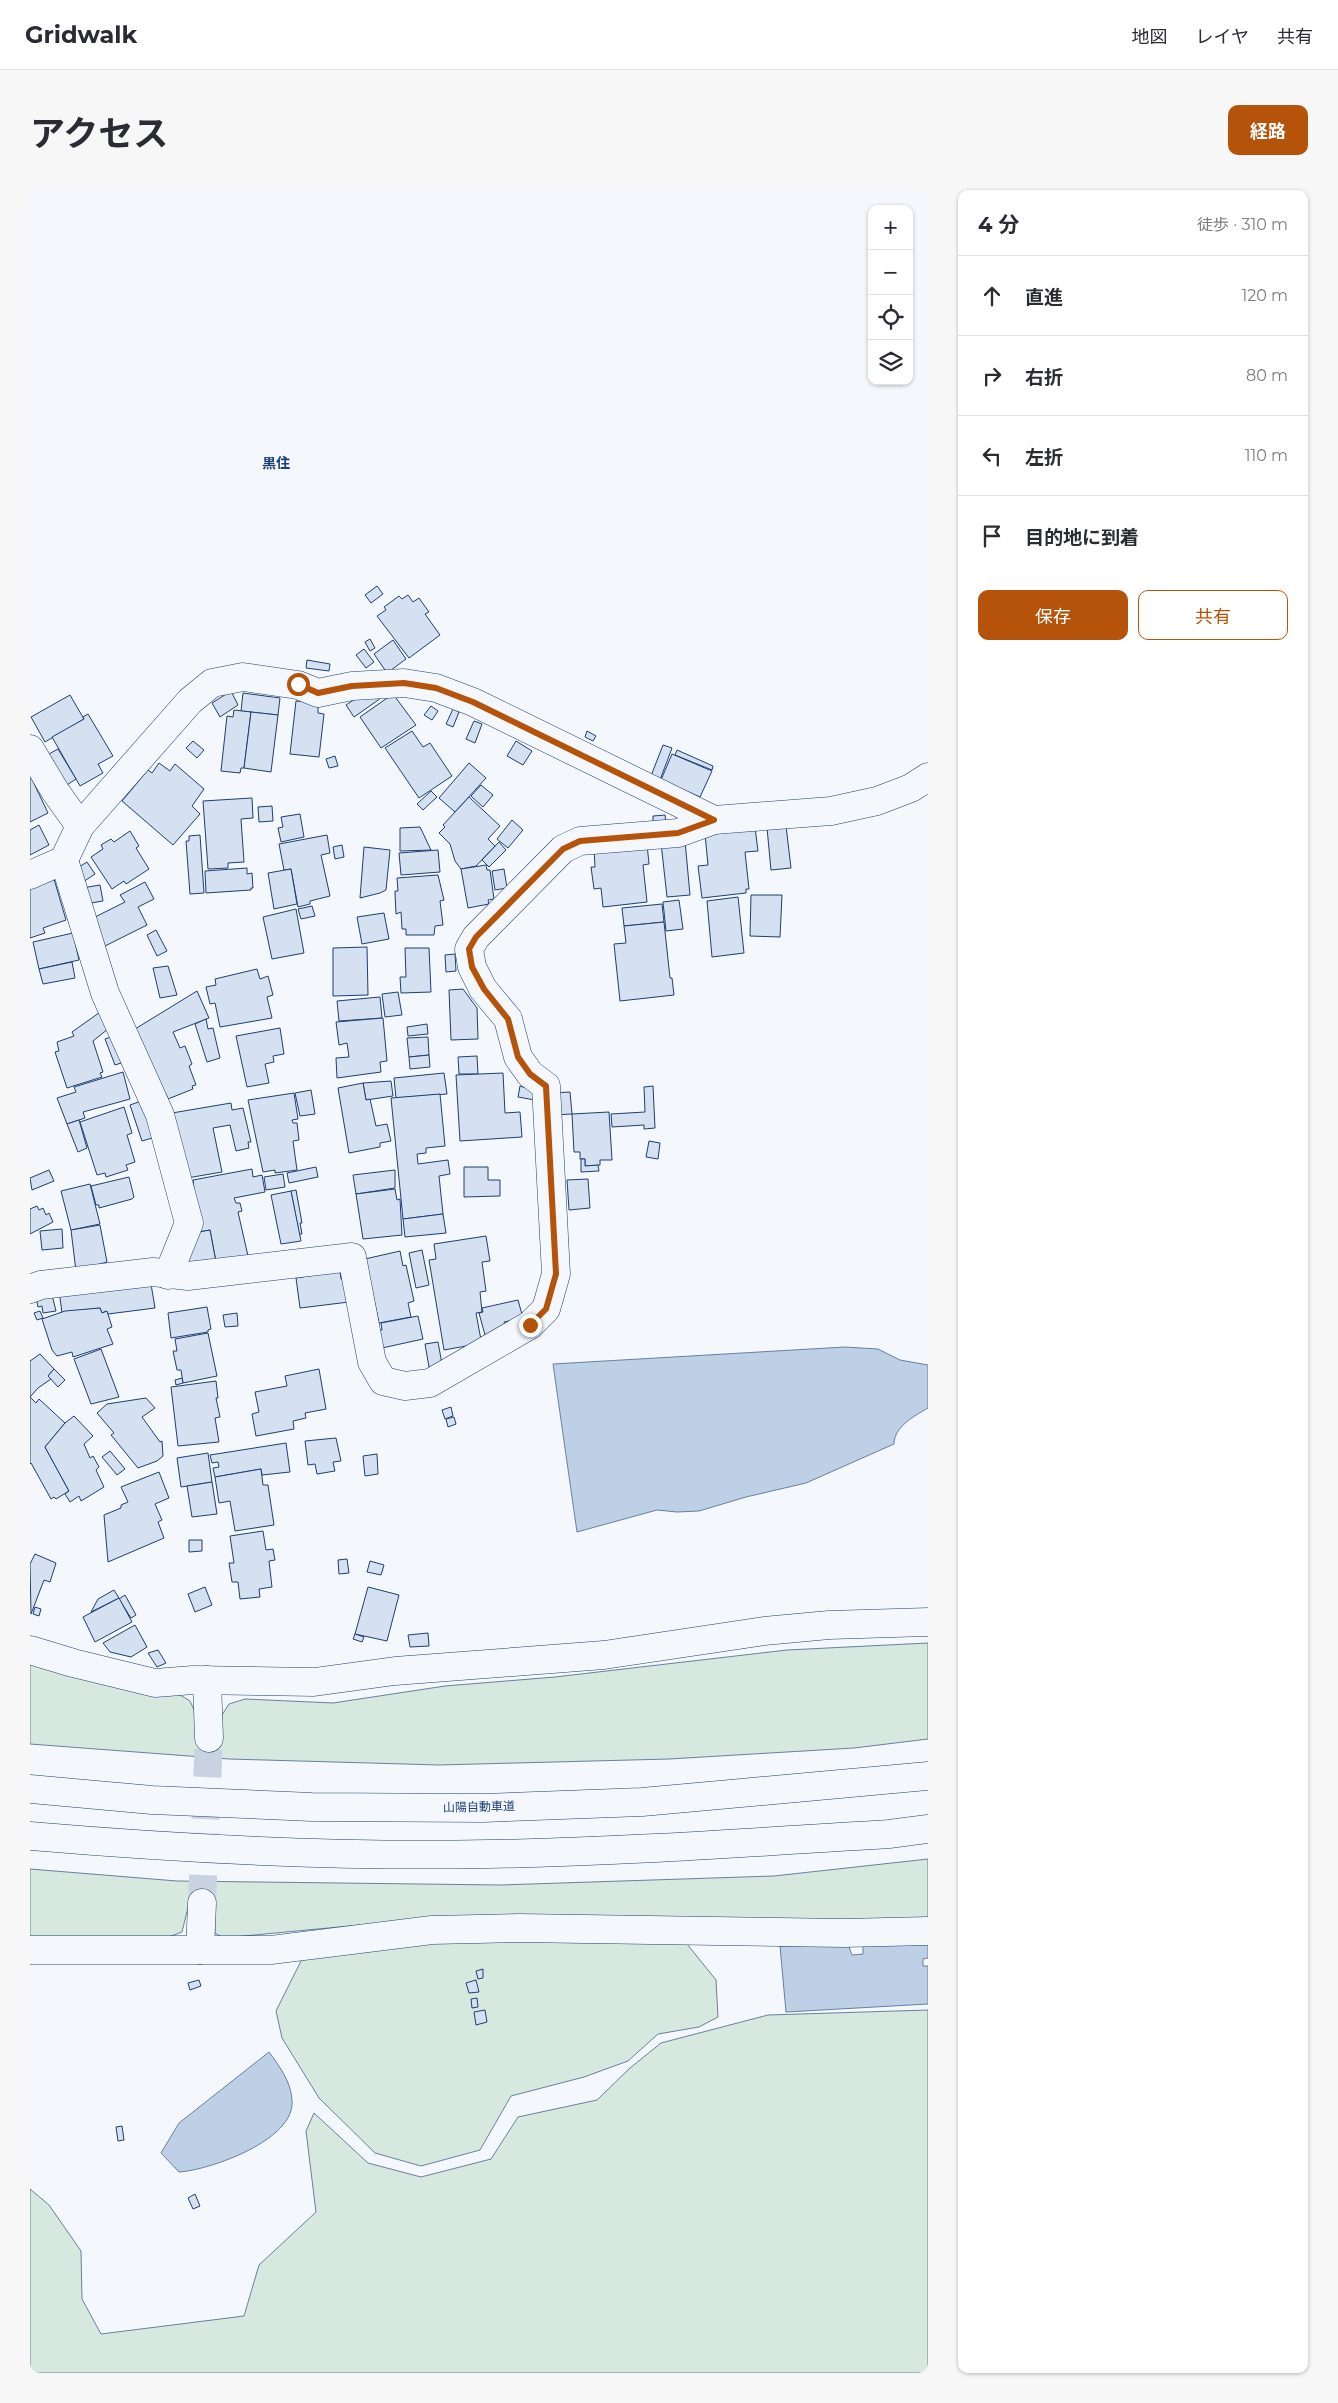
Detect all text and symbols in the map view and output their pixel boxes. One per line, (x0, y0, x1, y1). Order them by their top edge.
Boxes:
text: Gridwalk (25, 20, 137, 49)
text: 地図 (1132, 26, 1168, 48)
text: レイヤ (1196, 26, 1249, 48)
text: 共有 (1277, 26, 1313, 48)
button: 経路 (1228, 105, 1308, 155)
text: アクセス (30, 112, 168, 155)
map controls (868, 205, 913, 385)
button: + (868, 205, 913, 250)
text: 4 分 (978, 212, 1019, 237)
text: 徒歩 · 310 m (1197, 215, 1288, 234)
button: − (868, 250, 913, 295)
icon: ahead (978, 282, 1006, 310)
text: 直進 (1025, 286, 1063, 309)
text: 120 m (1241, 286, 1288, 305)
button: locate (868, 295, 913, 340)
button: layers (868, 340, 913, 385)
icon: right (978, 362, 1006, 390)
text: 右折 (1025, 366, 1063, 389)
text: 80 m (1246, 366, 1288, 385)
icon: left (978, 442, 1006, 470)
text: 左折 (1025, 446, 1063, 469)
text: 110 m (1245, 446, 1288, 465)
district label: 黒住 (262, 454, 290, 472)
icon: arrive (978, 522, 1006, 550)
text: 目的地に到着 (1025, 526, 1139, 549)
button: 保存 (978, 590, 1128, 640)
button: 共有 (1138, 590, 1288, 640)
route start (287, 673, 310, 696)
route end (519, 1314, 542, 1337)
street label: 山陽自動車道 (443, 1798, 515, 1815)

